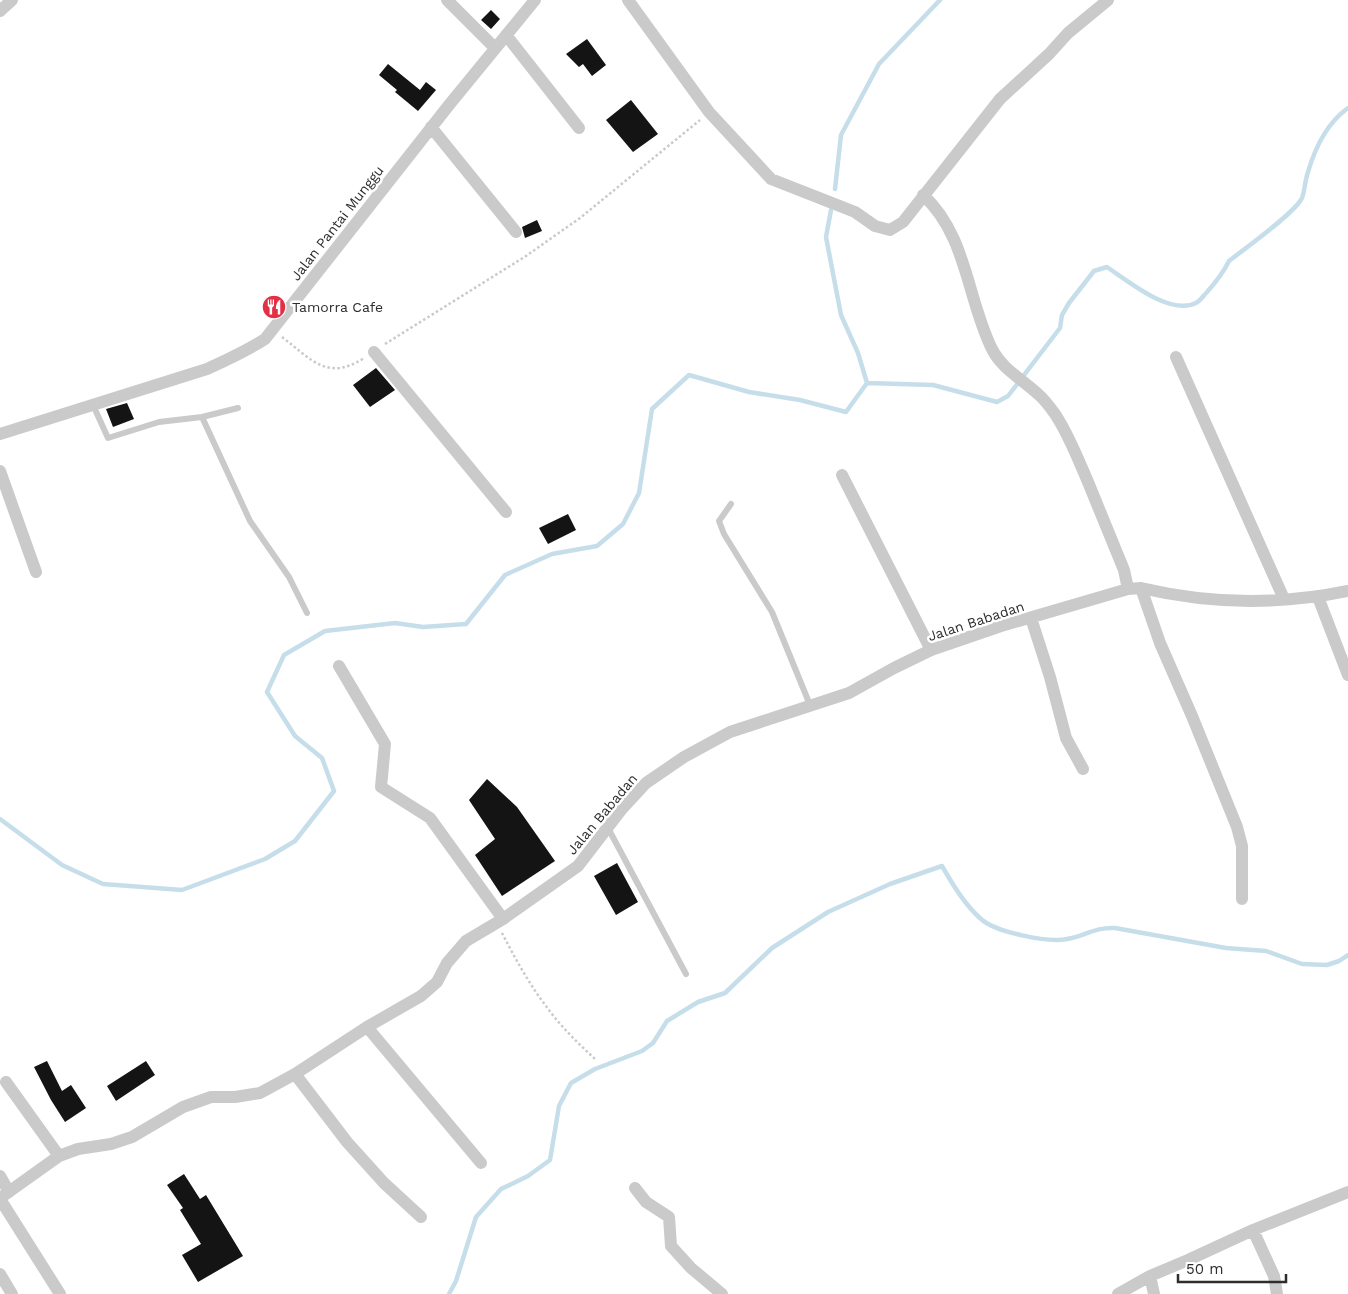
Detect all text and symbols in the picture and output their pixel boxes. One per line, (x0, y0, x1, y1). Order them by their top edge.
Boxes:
street label: Jalan Pantai Munggu (287, 162, 387, 284)
restaurant icon: Tamorra Cafe (261, 294, 287, 320)
place label: Tamorra Cafe (292, 299, 383, 315)
street label: Jalan Babadan (926, 598, 1026, 644)
street label: Jalan Babadan (564, 770, 640, 858)
scale bar (1178, 1252, 1286, 1284)
text: 50 m (1186, 1260, 1223, 1278)

